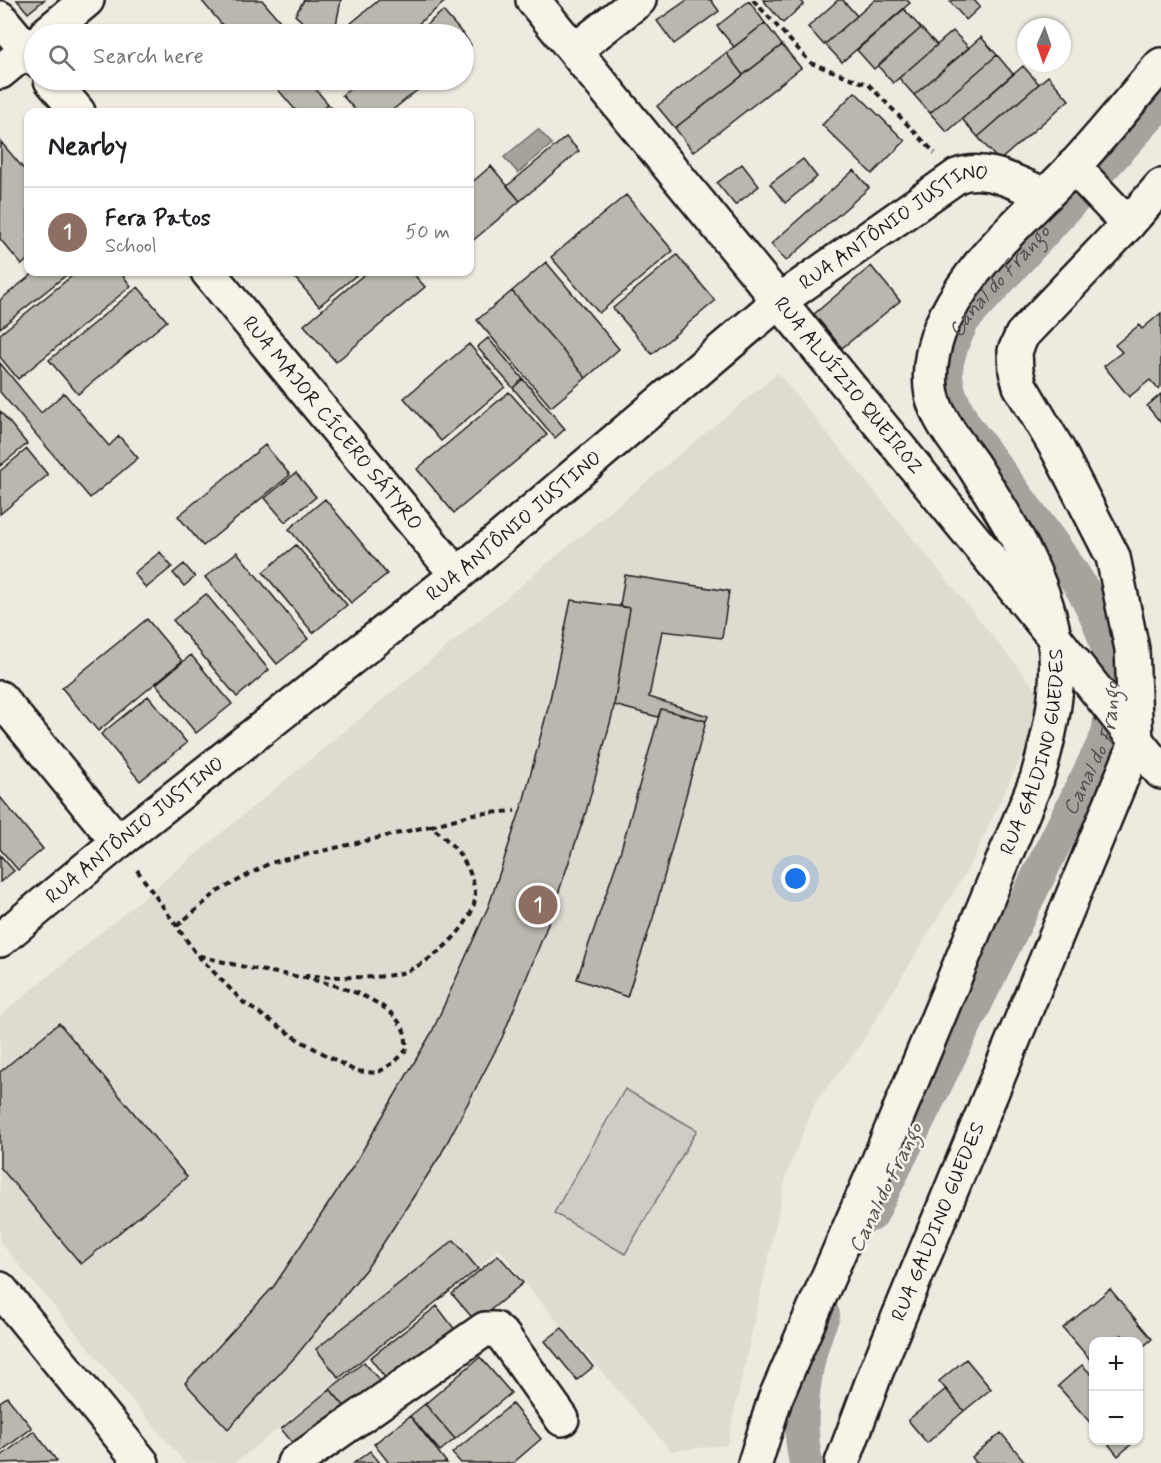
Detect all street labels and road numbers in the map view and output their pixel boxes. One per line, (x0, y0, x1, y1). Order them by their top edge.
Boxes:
street label: RUA ANTÔNIO JUSTINO (794, 159, 989, 296)
street label: RUA ALUÍZIO QUEIROZ (768, 291, 929, 480)
street label: RUA MAJOR CÍCERO SÁTYRO (236, 310, 429, 537)
street label: RUA ANTÔNIO JUSTINO (421, 444, 607, 608)
street label: RUA GALDINO GUEDES (994, 648, 1070, 859)
street label: RUA ANTÔNIO JUSTINO (40, 750, 230, 910)
street label: RUA GALDINO GUEDES (885, 1118, 991, 1325)

